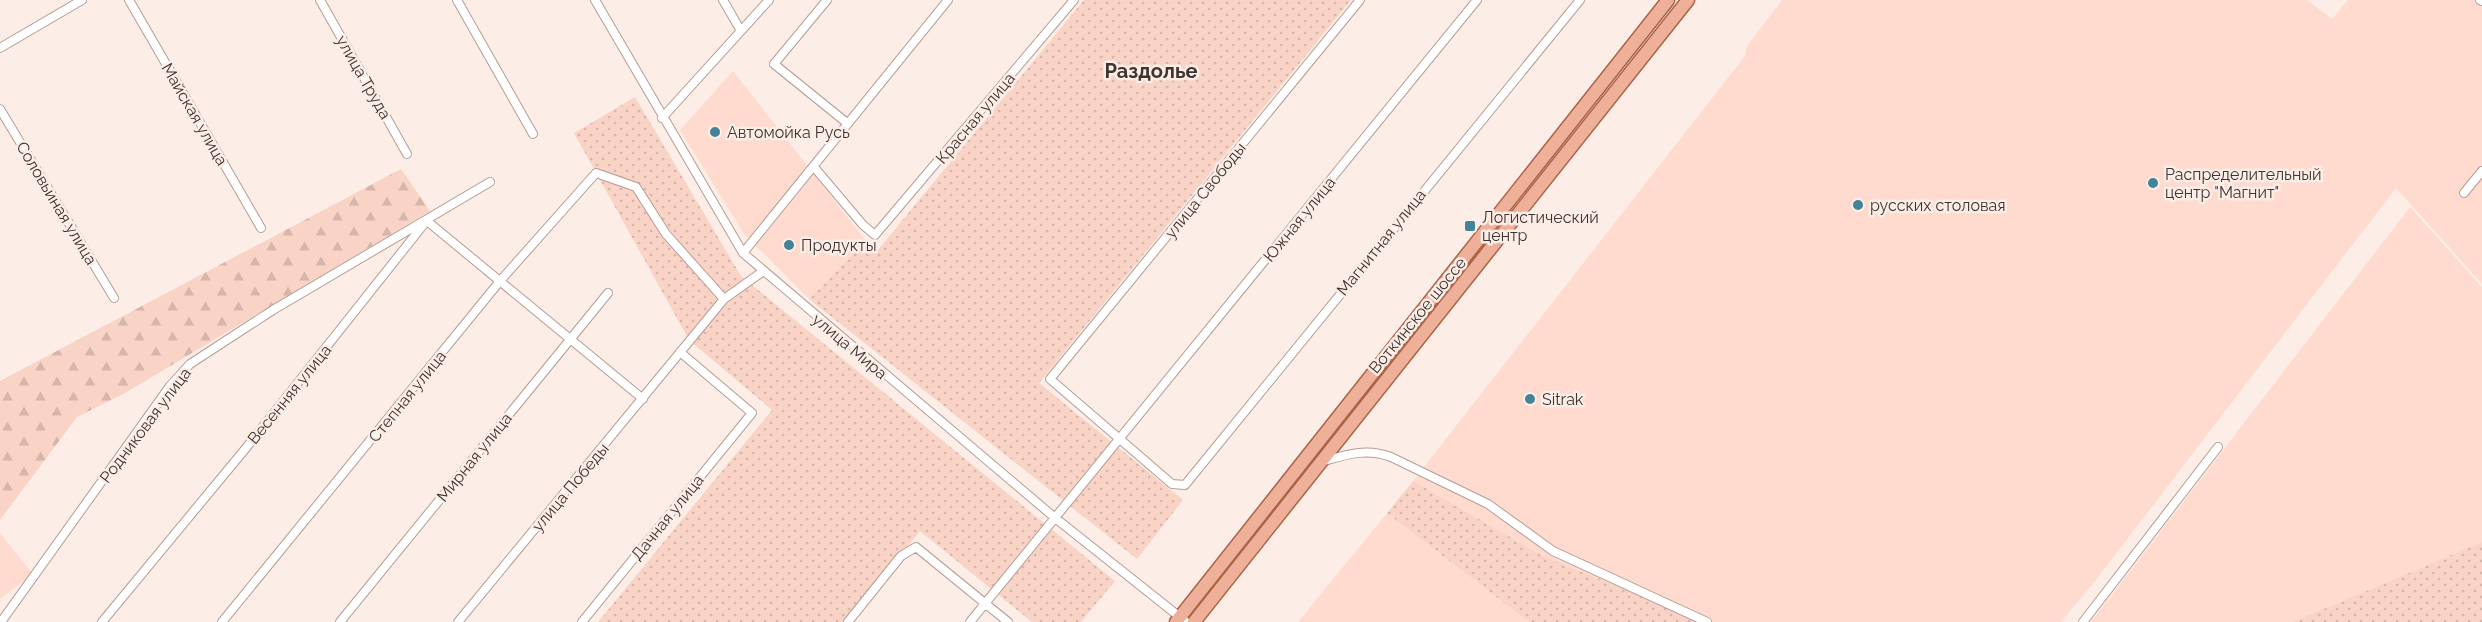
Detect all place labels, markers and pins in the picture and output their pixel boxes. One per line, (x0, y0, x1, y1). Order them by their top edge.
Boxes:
place label: Автомойка Русь (727, 123, 850, 142)
marker: Автомойка Русь (708, 125, 722, 139)
place label: Распределительный центр "Магнит" (2165, 165, 2322, 202)
marker: Распределительный центр "Магнит" (2146, 176, 2160, 190)
place label: русских столовая (1870, 196, 2006, 215)
marker: русских столовая (1851, 198, 1865, 212)
place label: Логистический центр (1482, 208, 1599, 245)
marker: Логистический центр (1463, 219, 1477, 233)
place label: Продукты (801, 236, 877, 255)
marker: Продукты (782, 238, 796, 252)
place label: Sitrak (1542, 390, 1584, 409)
marker: Sitrak (1523, 392, 1537, 406)

